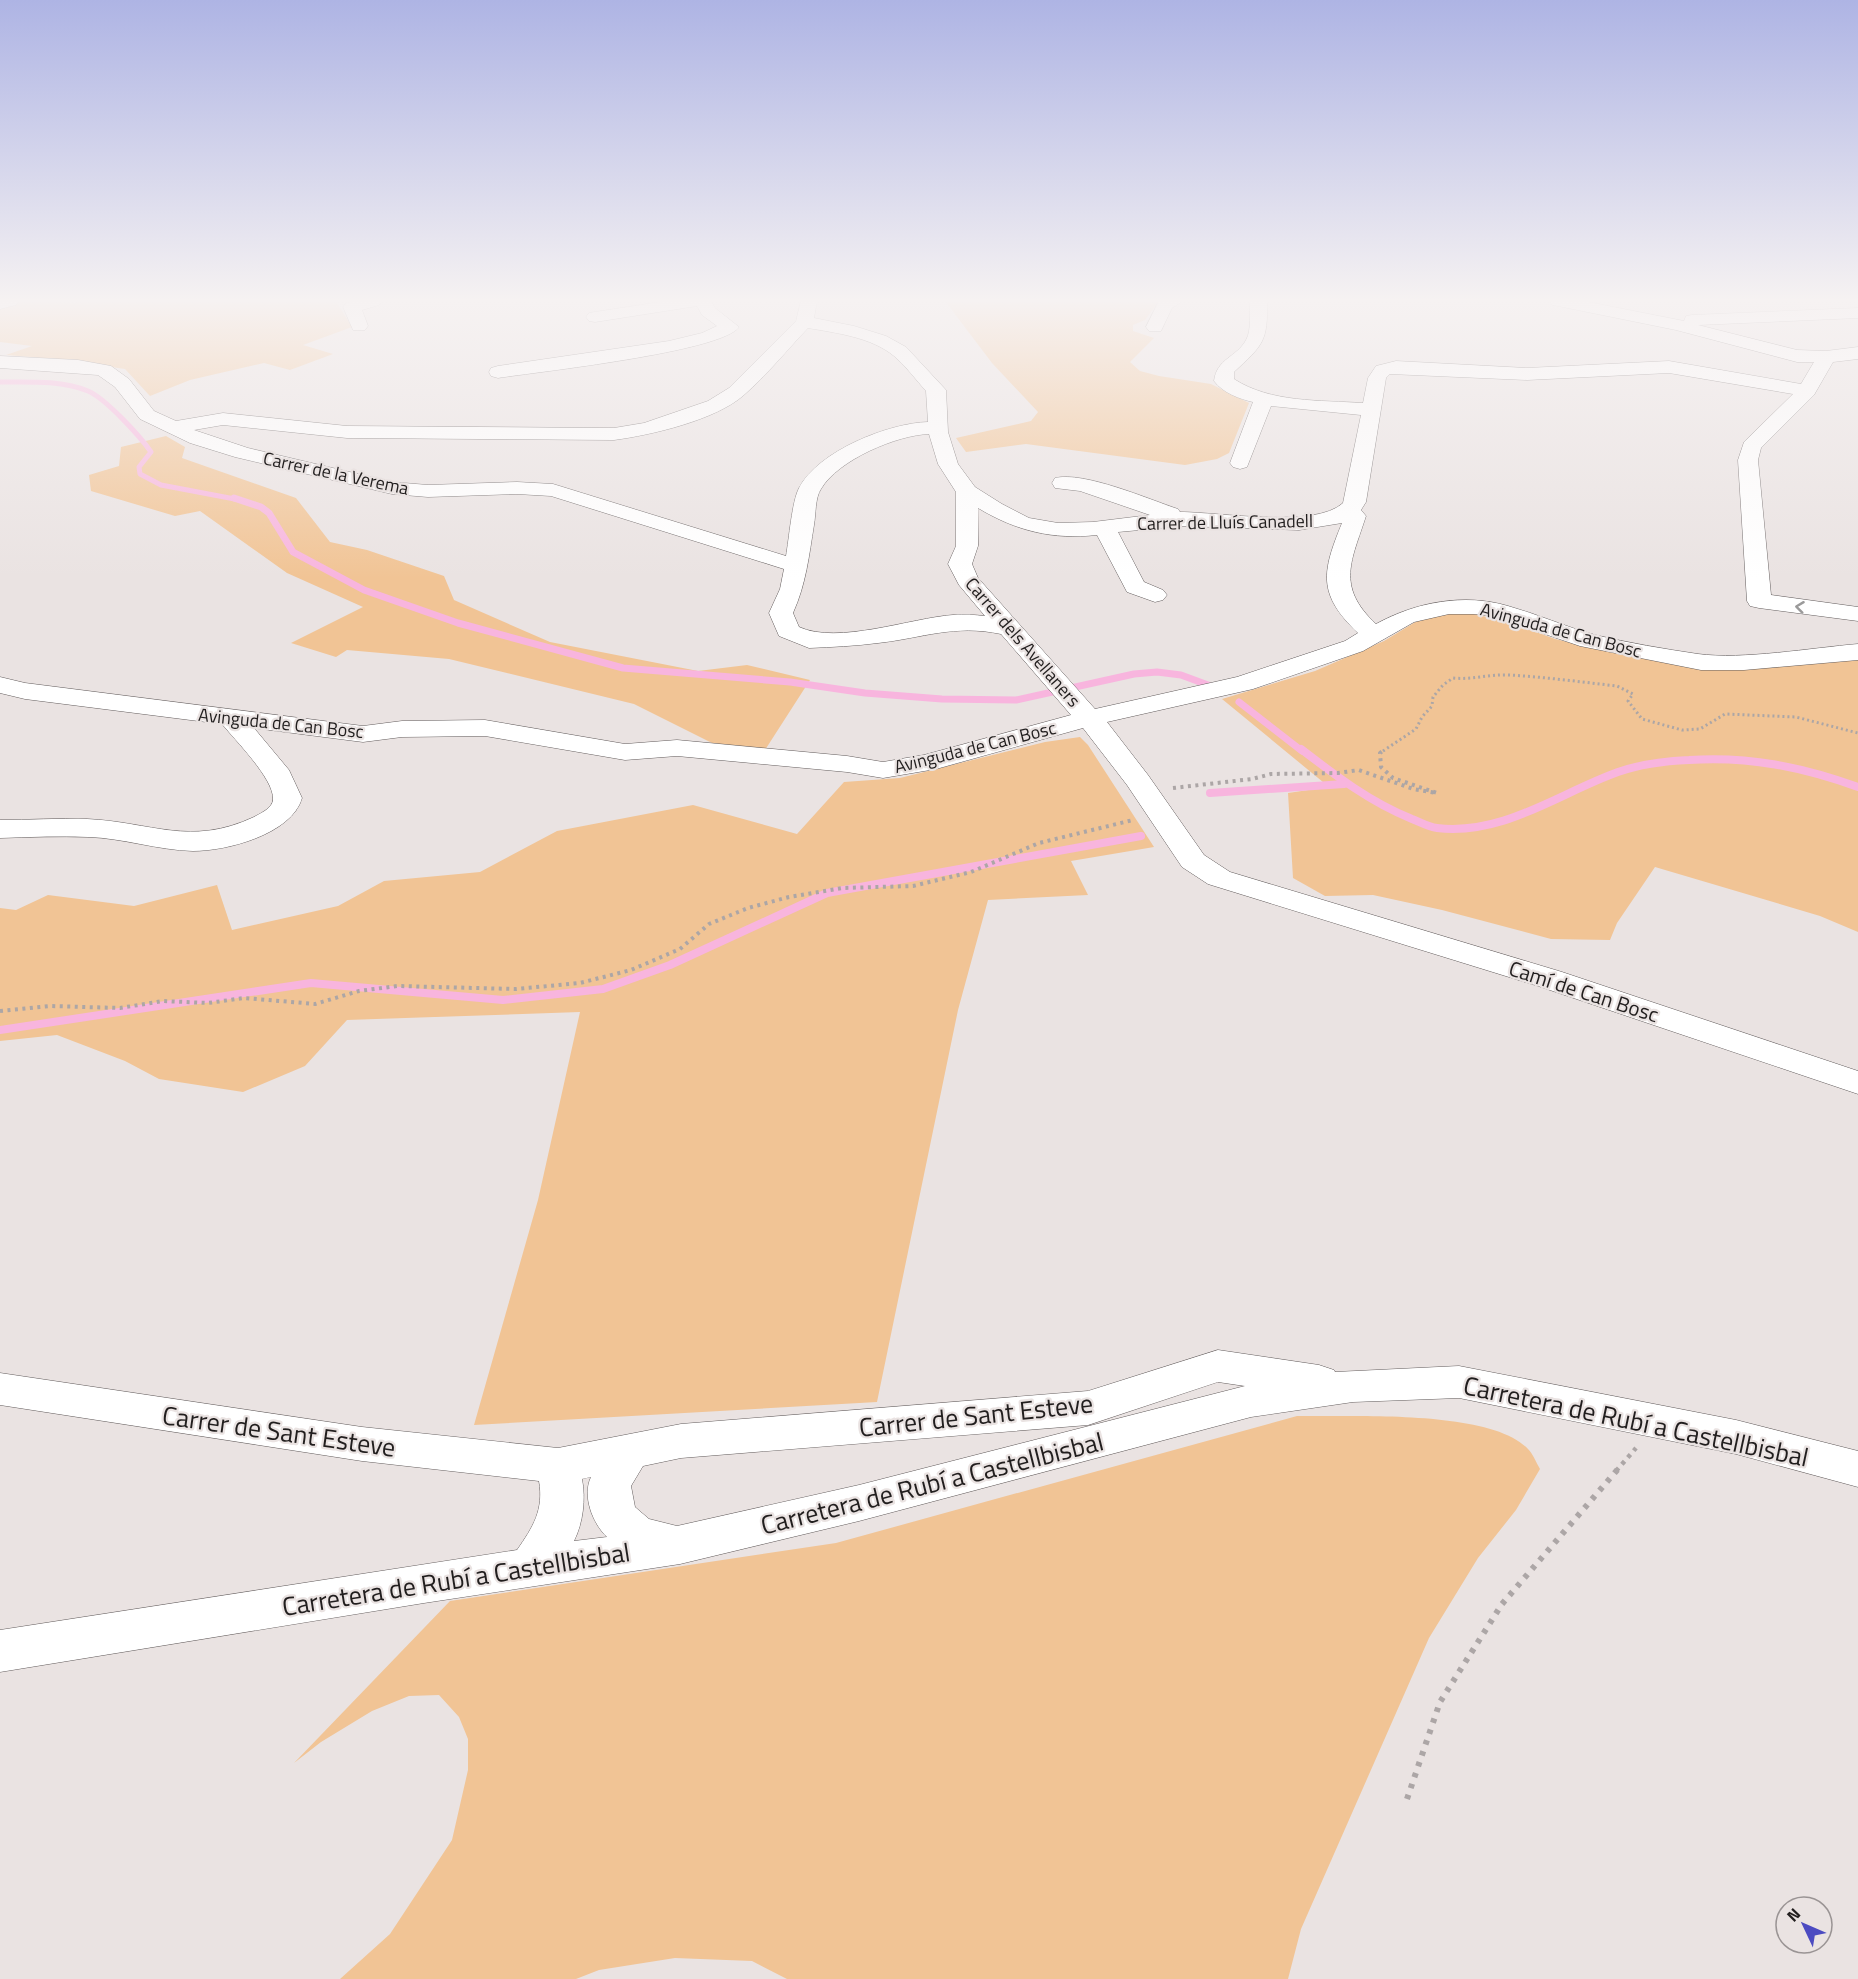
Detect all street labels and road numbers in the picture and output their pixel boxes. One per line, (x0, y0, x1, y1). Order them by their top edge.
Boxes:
street label: Carrer de la Verema (261, 444, 411, 502)
street label: Carrer de Lluís Canadell (1137, 507, 1313, 537)
street label: Carrer dels Avellaners (959, 571, 1087, 713)
street label: Avinguda de Can Bosc (1477, 596, 1645, 665)
street label: Avinguda de Can Bosc (197, 701, 365, 745)
street label: Avinguda de Can Bosc (891, 714, 1059, 780)
street label: Camí de Can Bosc (1505, 952, 1663, 1030)
street label: Carretera de Rubí a Castellbisbal (1460, 1365, 1812, 1477)
street label: Carrer de Sant Esteve (857, 1383, 1095, 1447)
street label: Carrer de Sant Esteve (160, 1395, 398, 1467)
street label: Carretera de Rubí a Castellbisbal (757, 1422, 1107, 1544)
street label: Carretera de Rubí a Castellbisbal (279, 1532, 633, 1626)

